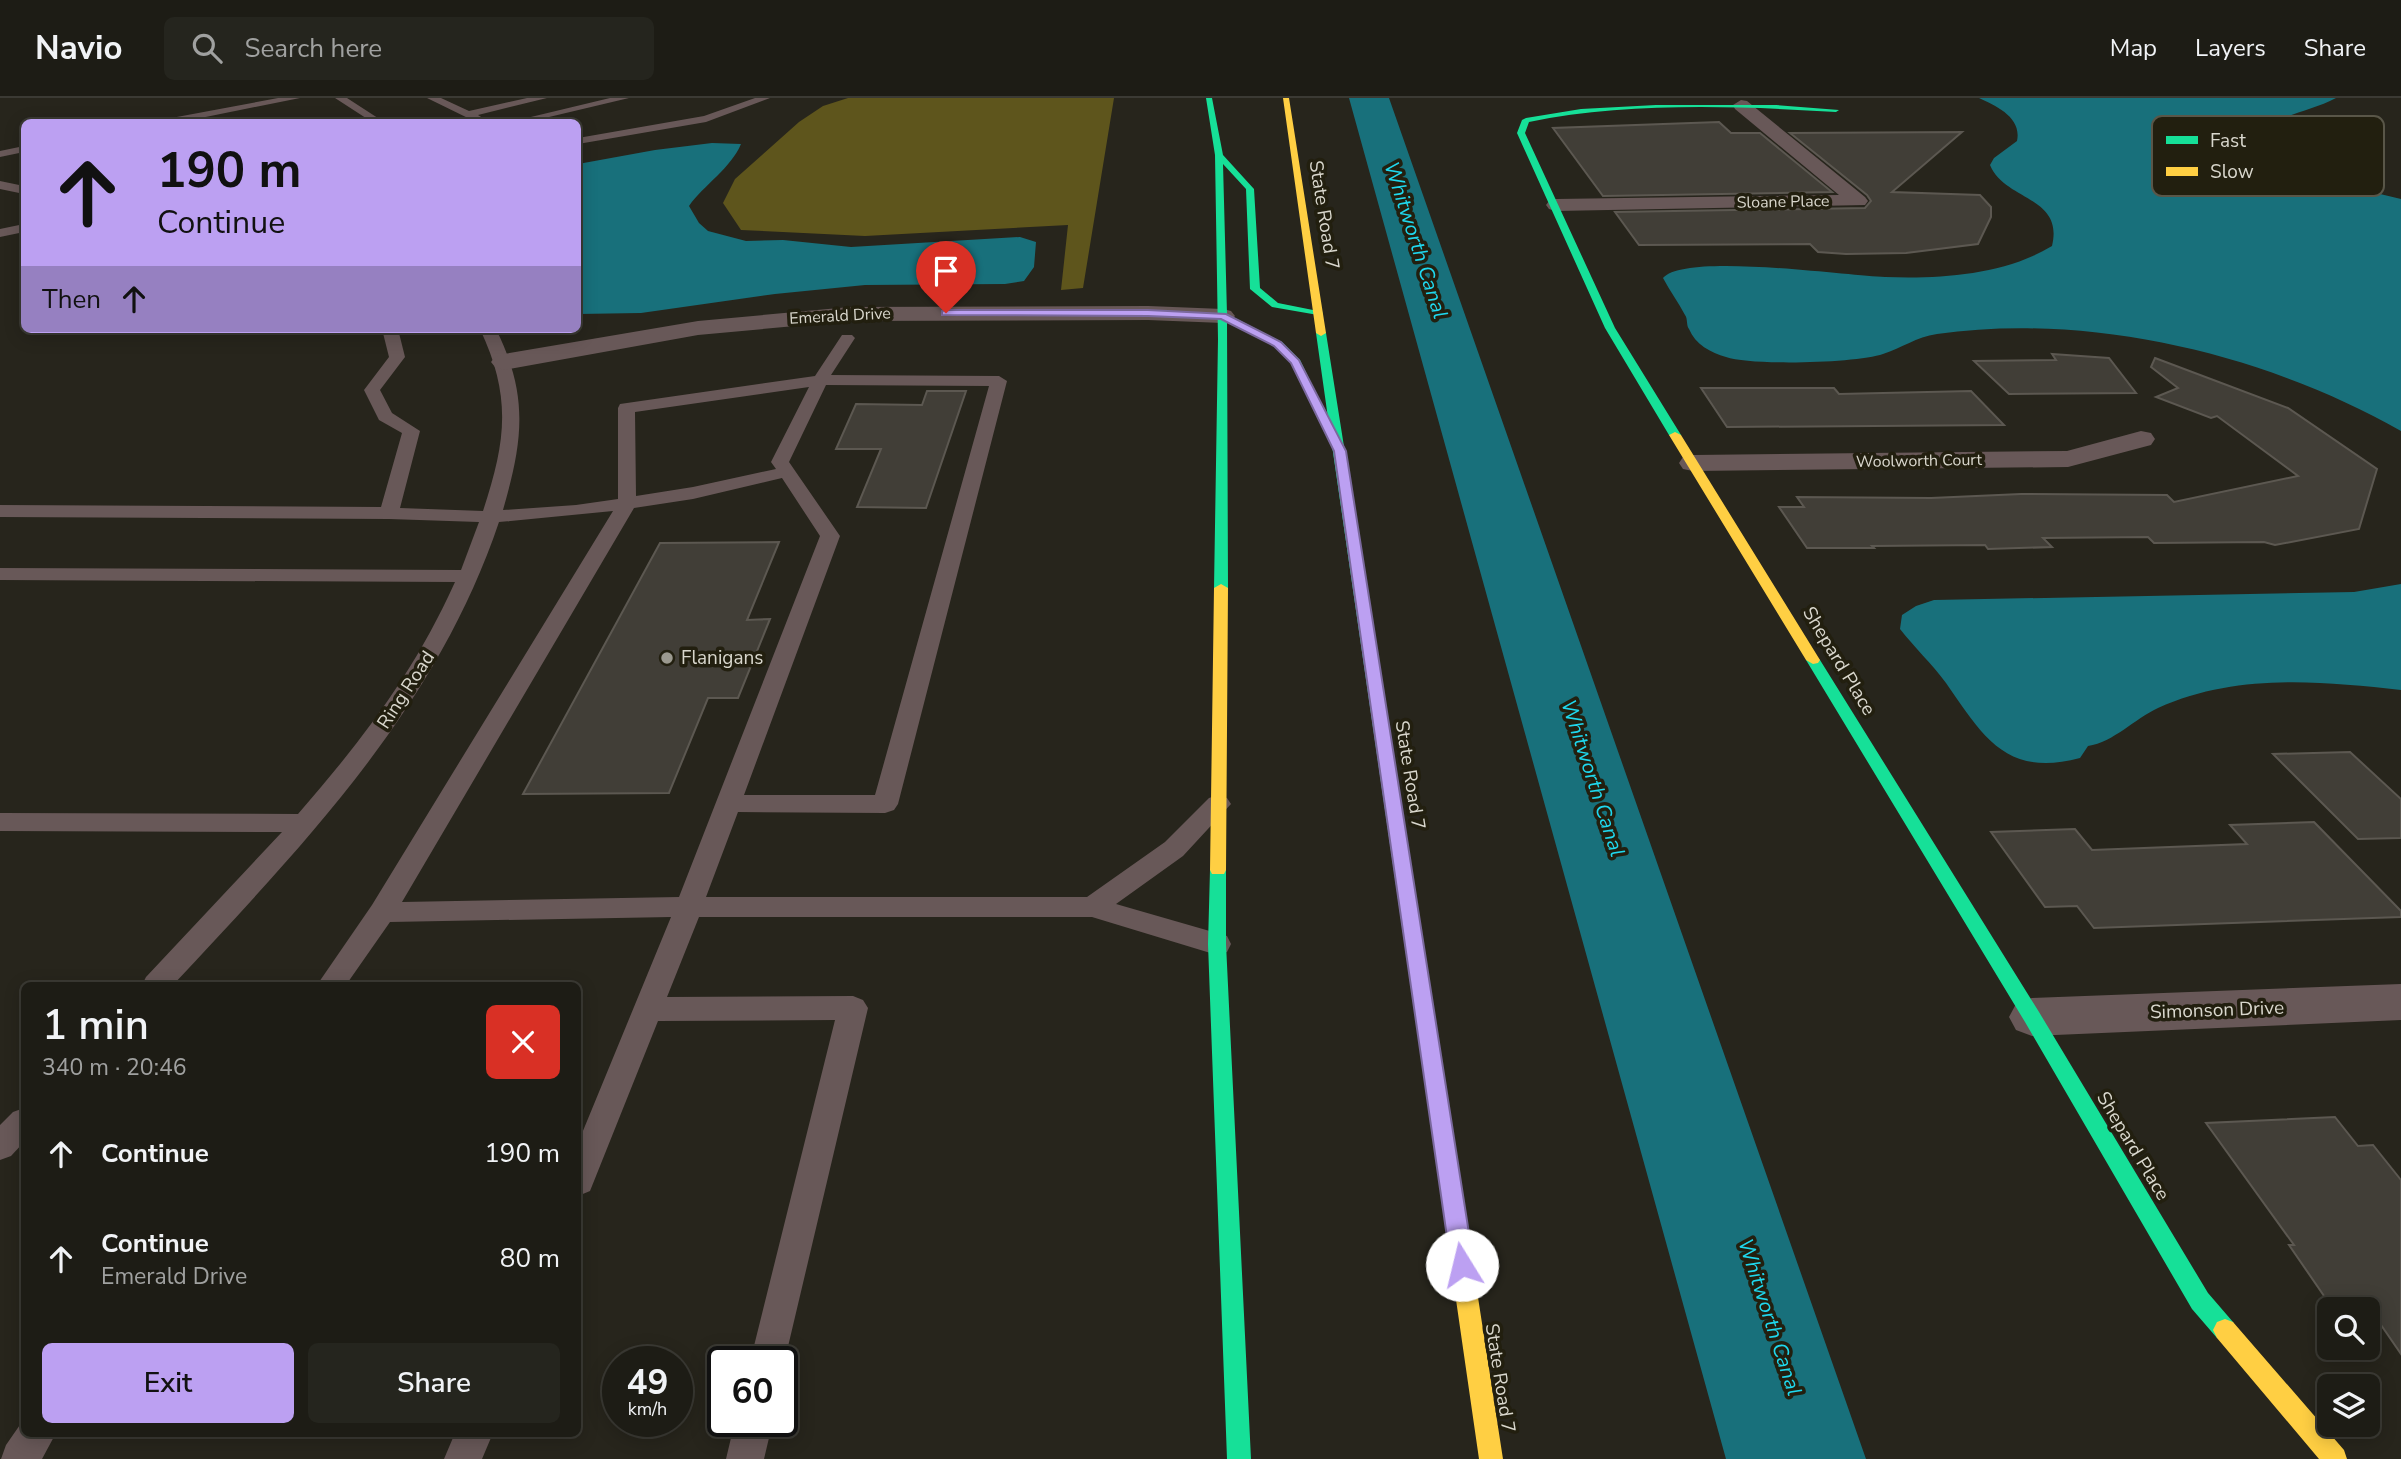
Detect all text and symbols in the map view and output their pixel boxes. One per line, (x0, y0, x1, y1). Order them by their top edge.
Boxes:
search box (164, 17, 654, 80)
text: Navio (35, 26, 122, 71)
icon: search (188, 29, 226, 67)
text: Search here (244, 31, 382, 66)
text: Map (2110, 32, 2157, 64)
text: Layers (2195, 32, 2266, 64)
text: Share (2304, 32, 2366, 64)
legend (2152, 116, 2384, 196)
text: Fast (2210, 128, 2246, 154)
text: 190 m (157, 137, 301, 204)
icon: ahead (42, 147, 133, 238)
street label: State Road 7 (1303, 158, 1345, 272)
water label: Whitworth Canal (1377, 158, 1455, 322)
text: Slow (2210, 159, 2254, 185)
street label: Sloane Place (1736, 190, 1830, 214)
text: Continue (157, 201, 285, 244)
pin (916, 241, 976, 313)
icon: arrive (927, 252, 965, 290)
icon: ahead (115, 280, 153, 318)
text: Then (42, 282, 101, 317)
street label: Emerald Drive (789, 302, 891, 330)
street label: Woolworth Court (1856, 449, 1983, 473)
street label: Shepard Place (1796, 602, 1882, 720)
place label: Flanigans (681, 645, 763, 671)
street label: Ring Road (371, 646, 441, 734)
marker: Flanigans (659, 650, 675, 666)
water label: Whitworth Canal (1554, 696, 1632, 860)
street label: State Road 7 (1389, 718, 1431, 832)
street label: Simonson Drive (2150, 995, 2284, 1025)
text: 1 min (42, 997, 149, 1054)
button: close (486, 1005, 560, 1079)
text: 340 m · 20:46 (42, 1052, 187, 1083)
street label: Shepard Place (2090, 1087, 2176, 1205)
icon: ahead (42, 1135, 80, 1173)
text: Continue (101, 1136, 209, 1171)
text: 190 m (484, 1136, 560, 1171)
text: Continue (101, 1226, 209, 1261)
position arrow (1425, 1228, 1499, 1302)
water label: Whitworth Canal (1731, 1235, 1809, 1399)
icon: ahead (42, 1240, 80, 1278)
text: 80 m (500, 1241, 560, 1276)
text: Emerald Drive (101, 1261, 247, 1292)
map controls (2317, 1297, 2380, 1437)
button: search (2317, 1297, 2380, 1360)
street label: State Road 7 (1479, 1321, 1521, 1435)
button: Exit (42, 1343, 294, 1423)
button: Share (308, 1343, 560, 1423)
speed limit sign: 60 (707, 1346, 798, 1437)
text: 49 (626, 1359, 669, 1406)
button: layers (2317, 1374, 2380, 1437)
text: km/h (628, 1397, 667, 1421)

